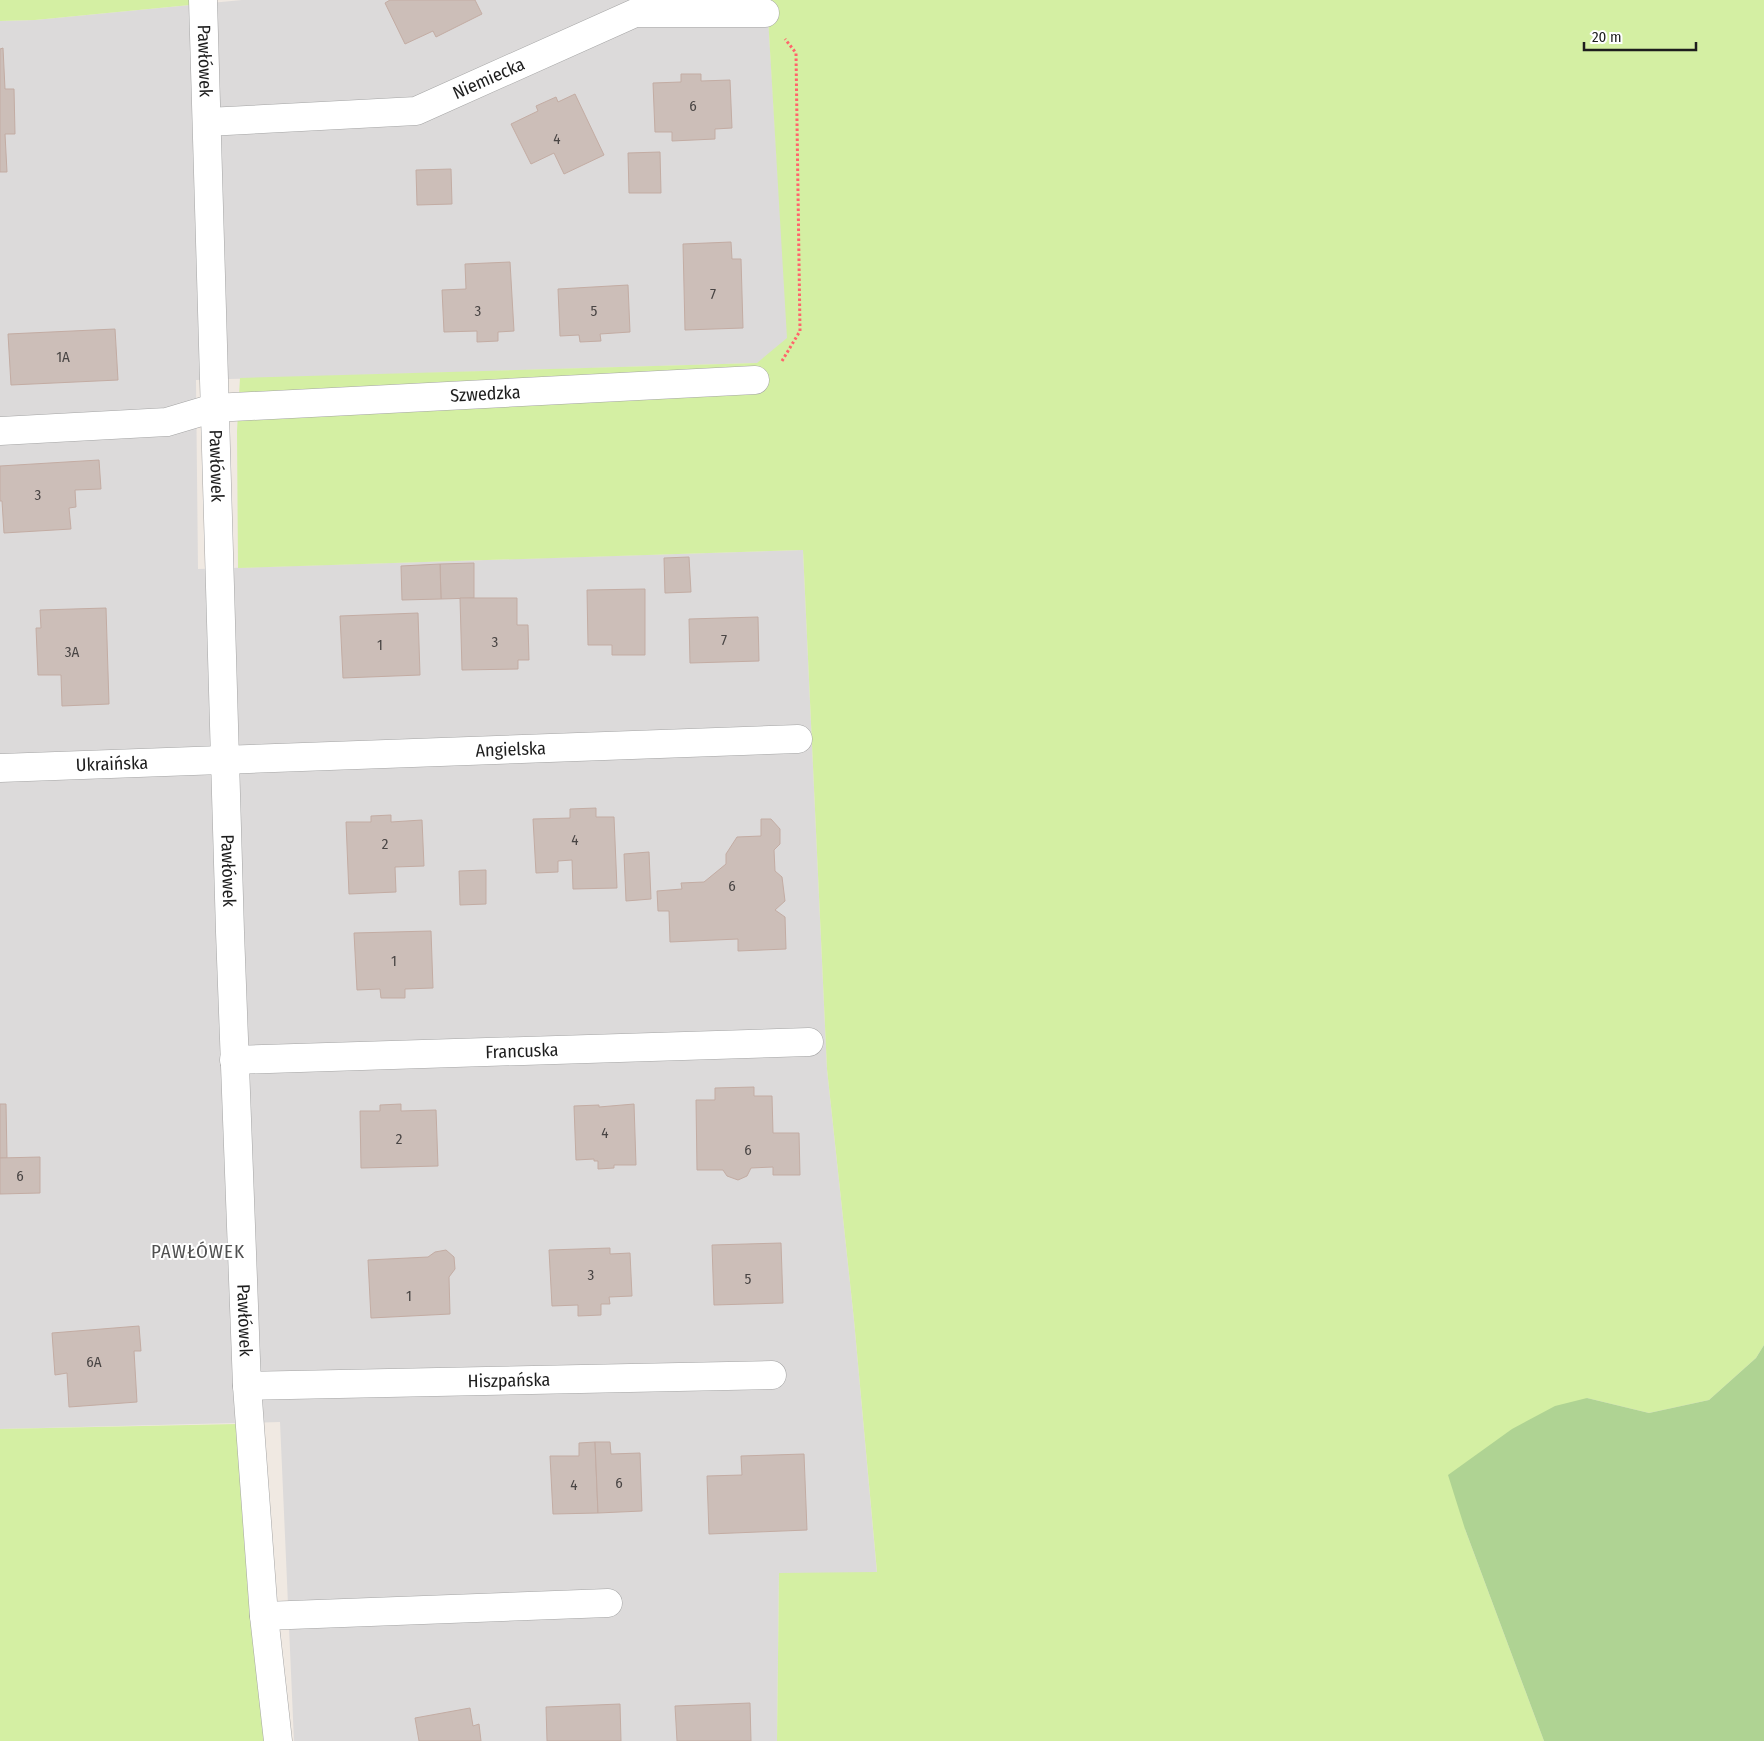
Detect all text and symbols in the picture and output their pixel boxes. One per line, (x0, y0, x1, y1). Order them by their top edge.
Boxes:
scale bar (1584, 20, 1696, 52)
street label: Pawłówek (193, 24, 217, 98)
text: 20 m (1592, 28, 1622, 46)
street label: Niemiecka (449, 53, 528, 104)
house number: 6 (689, 97, 697, 115)
house number: 4 (553, 130, 561, 148)
house number: 7 (710, 285, 716, 303)
house number: 3 (475, 302, 482, 320)
house number: 5 (591, 302, 598, 320)
house number: 1A (56, 348, 70, 366)
street label: Szwedzka (450, 381, 521, 407)
street label: Pawłówek (204, 429, 229, 503)
house number: 3 (35, 486, 42, 504)
house number: 7 (721, 631, 727, 649)
house number: 3 (492, 633, 499, 651)
house number: 1 (377, 636, 383, 654)
house number: 3A (65, 643, 79, 661)
street label: Angielska (475, 737, 546, 762)
street label: Ukraińska (75, 752, 149, 776)
house number: 4 (571, 831, 579, 849)
street label: Pawłówek (216, 834, 240, 908)
house number: 2 (382, 835, 389, 853)
house number: 6 (728, 877, 736, 895)
house number: 1 (391, 952, 397, 970)
street label: Francuska (485, 1039, 559, 1063)
house number: 4 (601, 1124, 609, 1142)
house number: 2 (396, 1130, 403, 1148)
house number: 6 (744, 1141, 752, 1159)
house number: 6 (16, 1167, 24, 1185)
district label: PAWŁÓWEK (151, 1240, 245, 1263)
house number: 3 (588, 1266, 595, 1284)
house number: 5 (745, 1270, 752, 1288)
street label: Pawłówek (232, 1284, 257, 1358)
house number: 1 (406, 1287, 412, 1305)
house number: 6A (86, 1353, 102, 1371)
street label: Hiszpańska (467, 1369, 551, 1392)
house number: 6 (615, 1474, 623, 1492)
house number: 4 (570, 1476, 578, 1494)

